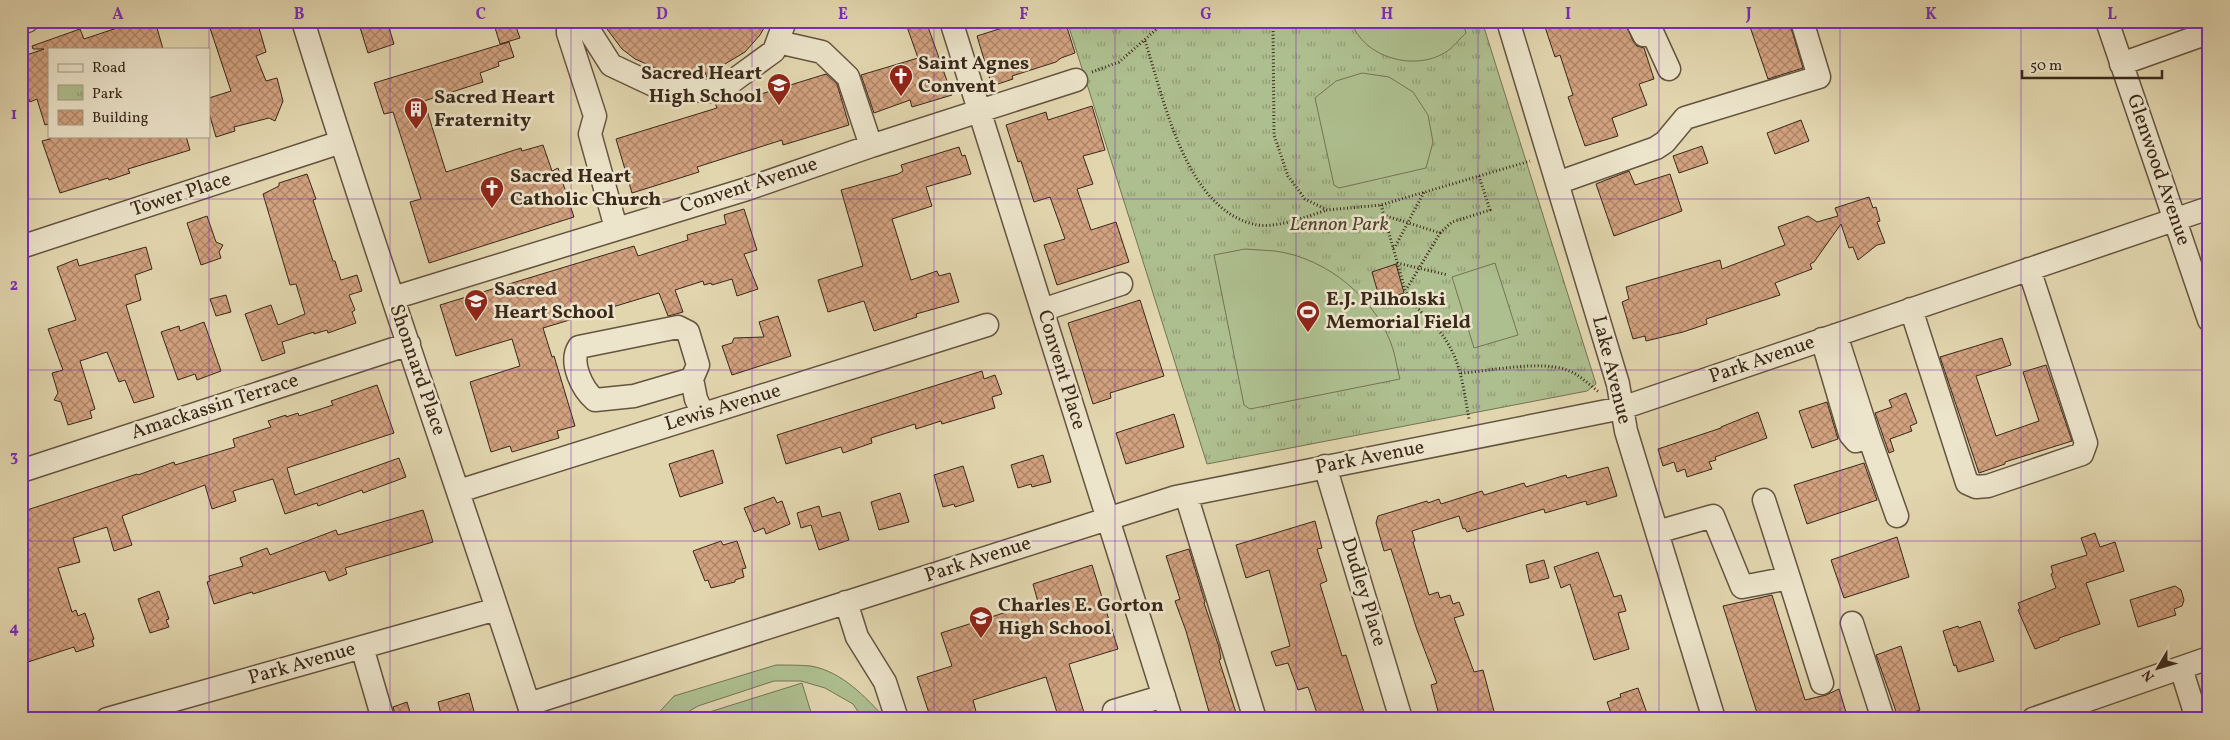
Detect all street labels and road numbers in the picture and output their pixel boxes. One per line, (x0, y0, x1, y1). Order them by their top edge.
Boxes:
street label: Glenwood Avenue (2119, 91, 2197, 249)
street label: Convent Avenue (677, 151, 821, 221)
street label: Tower Place (127, 166, 235, 224)
street label: Shonnard Place (381, 301, 453, 439)
street label: Convent Place (1030, 307, 1092, 433)
street label: Lake Avenue (1584, 313, 1638, 427)
street label: Park Avenue (1705, 329, 1819, 391)
street label: Amackassin Terrace (128, 367, 302, 447)
street label: Lewis Avenue (662, 377, 784, 439)
street label: Park Avenue (1313, 434, 1427, 482)
street label: Park Avenue (921, 530, 1035, 590)
street label: Dudley Place (1333, 534, 1393, 650)
street label: Park Avenue (245, 635, 359, 693)

